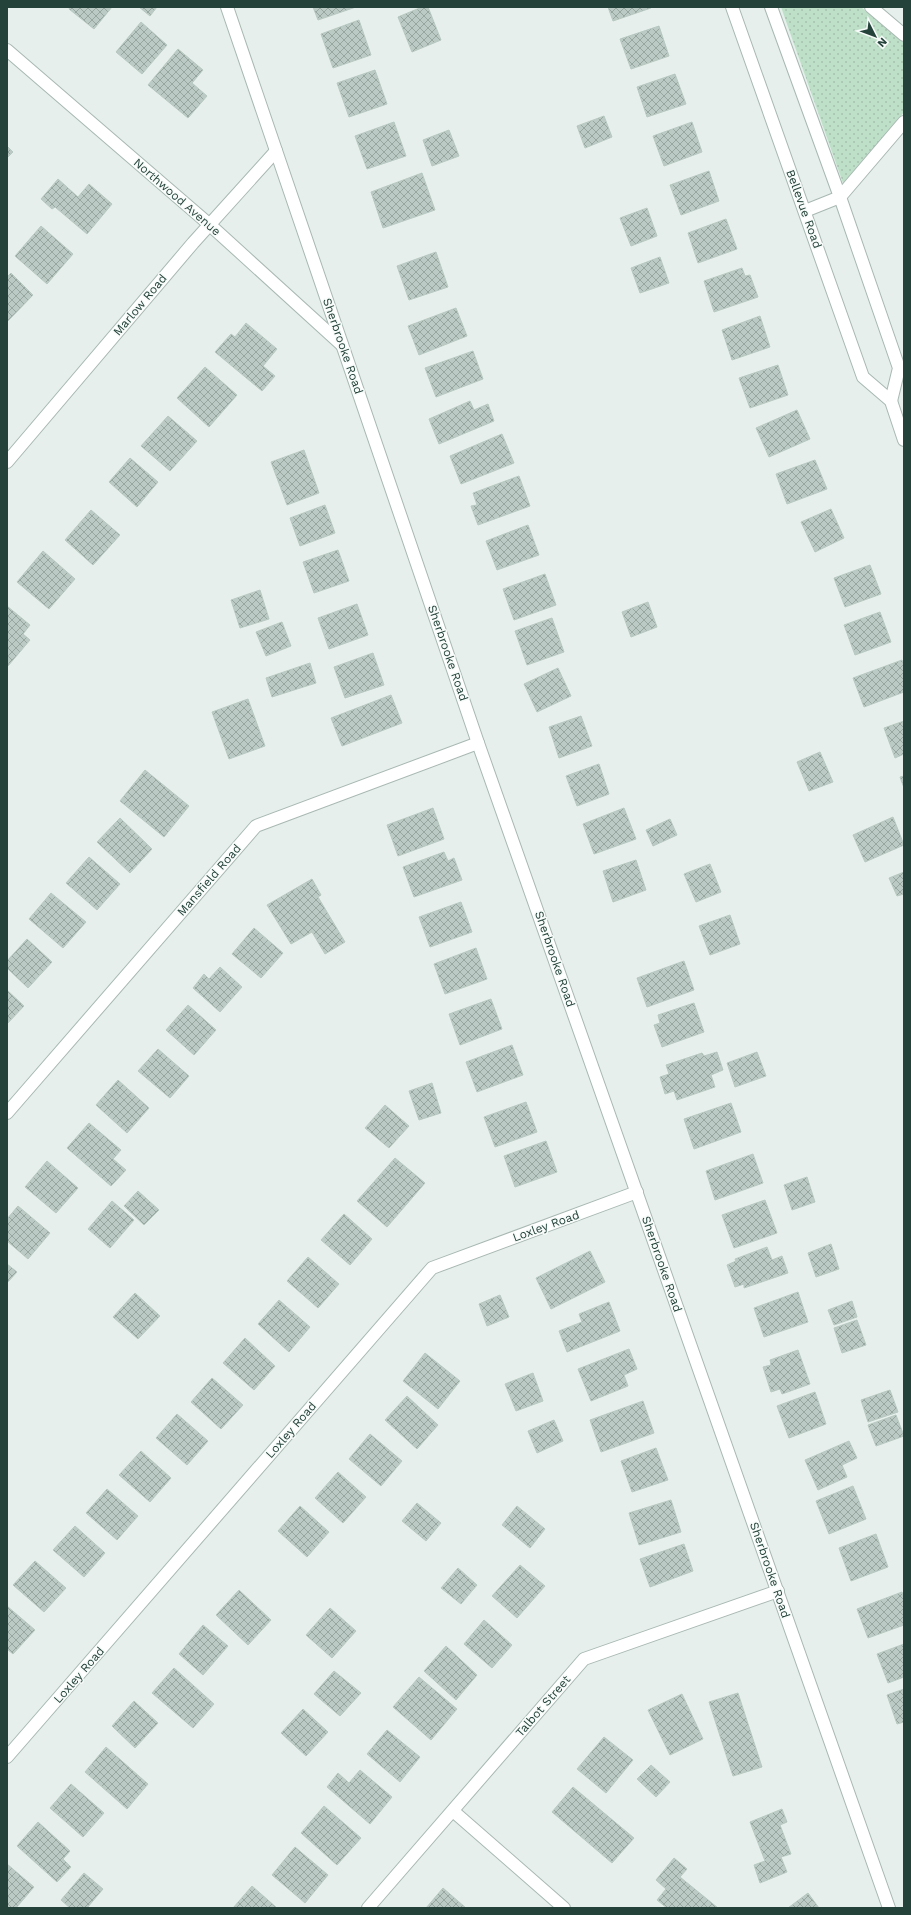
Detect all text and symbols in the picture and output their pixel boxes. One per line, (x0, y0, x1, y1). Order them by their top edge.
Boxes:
north arrow (855, 16, 895, 56)
text: N (875, 35, 890, 50)
street label: Northwood Avenue (131, 155, 223, 239)
street label: Bellevue Road (783, 168, 825, 250)
street label: Marlow Road (110, 272, 170, 338)
street label: Sherbrooke Road (320, 296, 366, 396)
street label: Sherbrooke Road (425, 603, 471, 703)
street label: Mansfield Road (174, 841, 244, 919)
street label: Sherbrooke Road (532, 909, 578, 1009)
street label: Loxley Road (511, 1207, 581, 1245)
street label: Sherbrooke Road (639, 1214, 685, 1314)
street label: Loxley Road (263, 1399, 319, 1461)
street label: Sherbrooke Road (747, 1520, 793, 1620)
street label: Loxley Road (51, 1644, 107, 1706)
street label: Talbot Street (513, 1673, 573, 1739)

